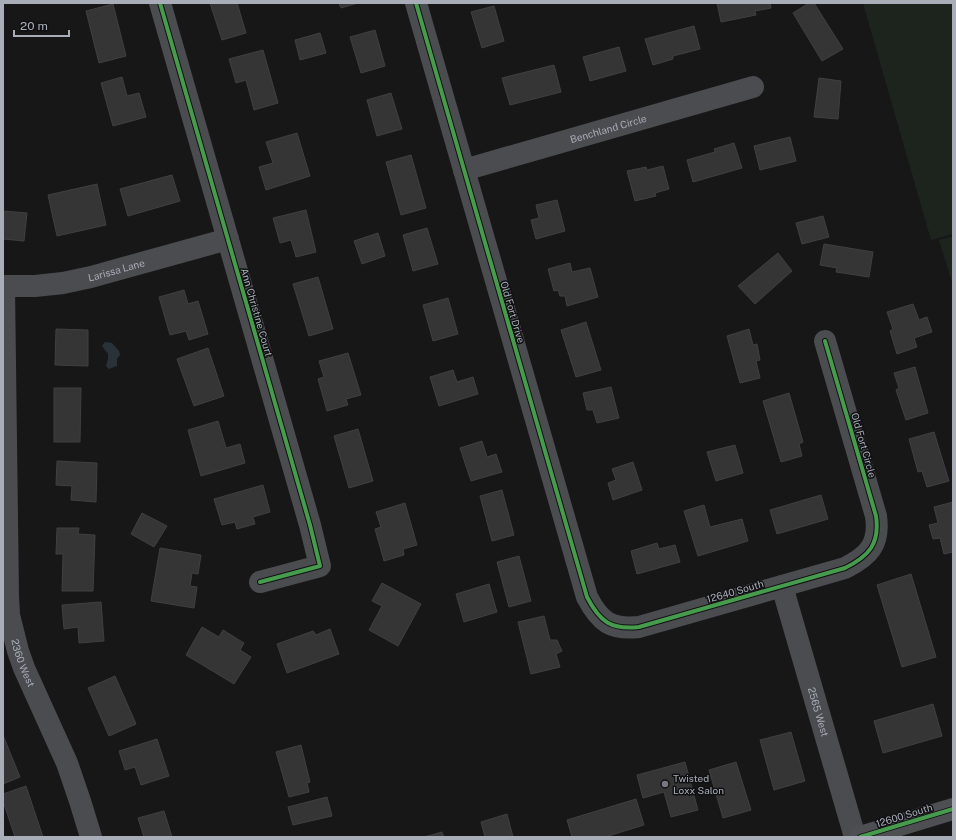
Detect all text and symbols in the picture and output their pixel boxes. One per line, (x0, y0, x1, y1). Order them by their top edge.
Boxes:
scale bar (14, 12, 69, 38)
text: 20 m (20, 19, 48, 33)
street label: Benchland Circle (568, 112, 648, 145)
street label: Larissa Lane (87, 256, 146, 283)
street label: Ann Christine Court (239, 266, 275, 358)
street label: Old Fort Drive (498, 280, 528, 345)
street label: Old Fort Circle (849, 411, 879, 479)
street label: 12640 South (705, 577, 765, 605)
street label: 2360 West (9, 638, 38, 689)
street label: 2565 West (806, 686, 831, 738)
place label: Twisted Loxx Salon (673, 772, 724, 796)
marker: Twisted Loxx Salon (660, 779, 670, 789)
street label: 12600 South (874, 801, 934, 829)

